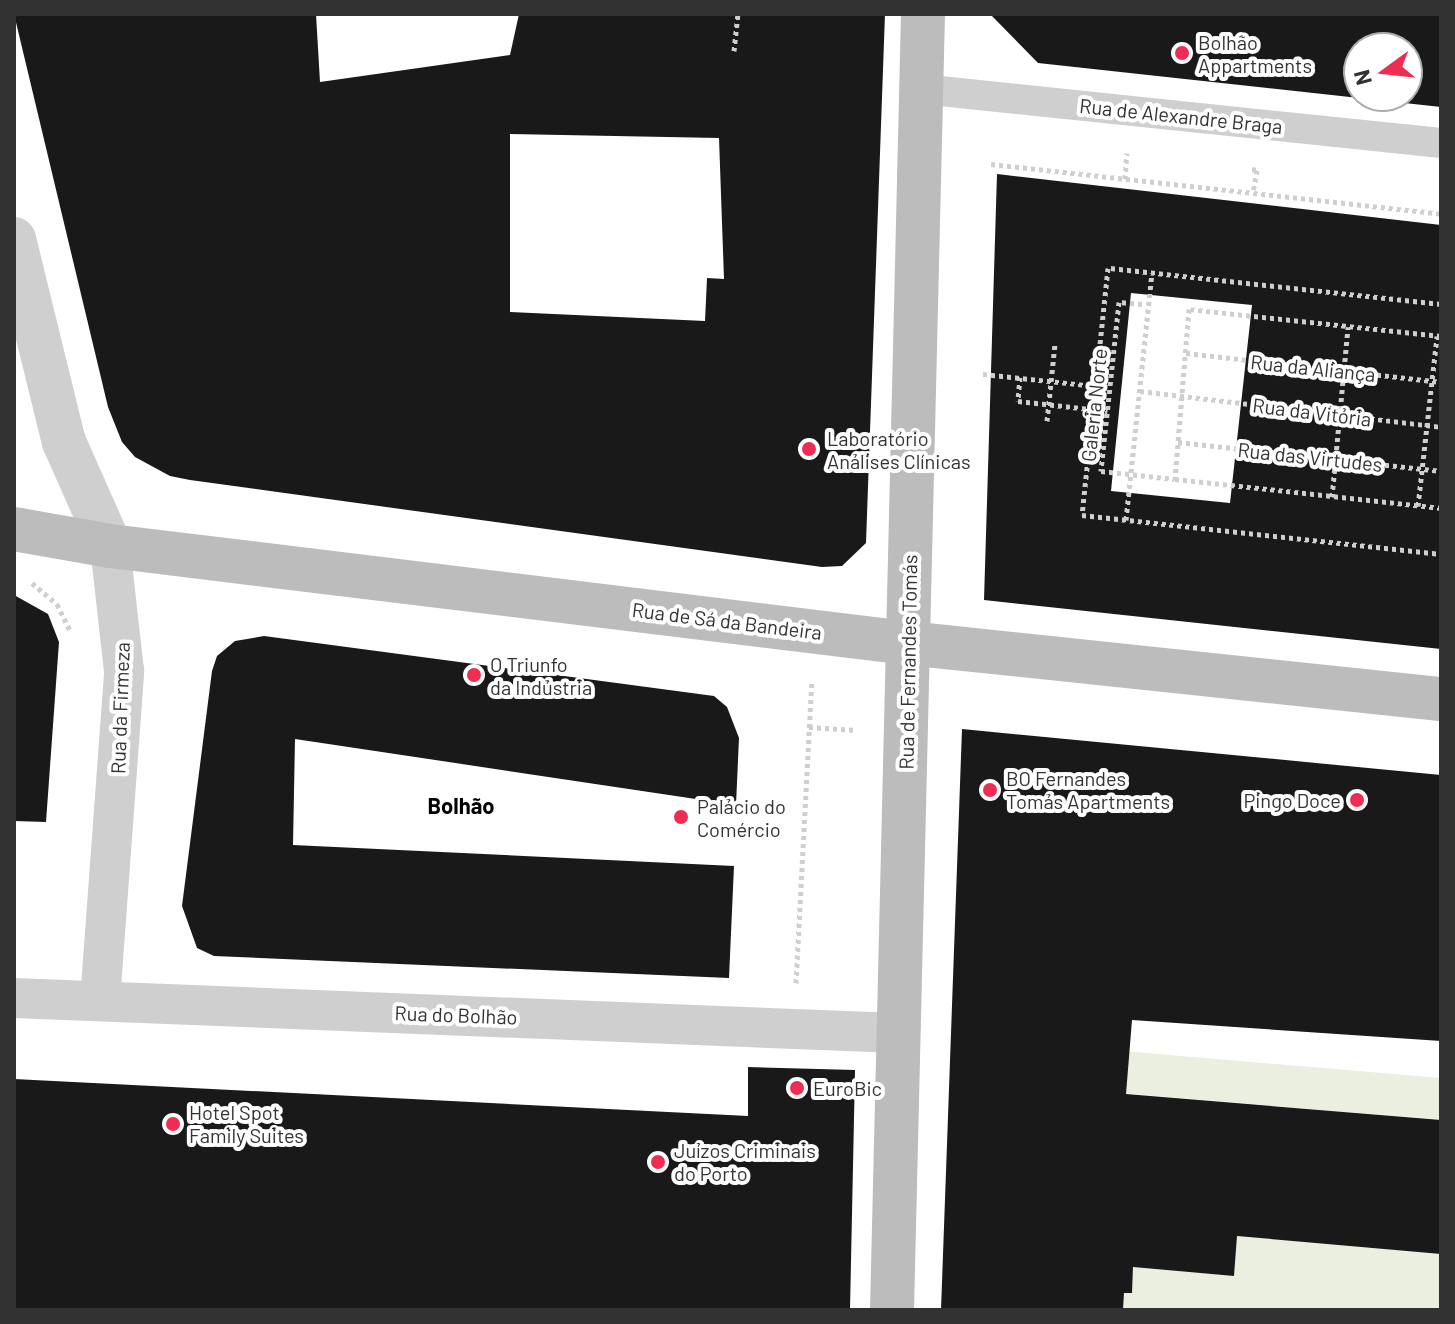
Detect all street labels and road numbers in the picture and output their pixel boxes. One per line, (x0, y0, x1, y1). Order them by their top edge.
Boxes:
street label: Rua de Alexandre Braga (1078, 93, 1284, 139)
street label: Galeria Norte (1076, 347, 1112, 463)
street label: Rua da Aliança (1249, 349, 1377, 387)
street label: Rua da Vitória (1251, 393, 1373, 431)
street label: Rua das Virtudes (1236, 437, 1384, 477)
street label: Rua de Fernandes Tomás (894, 554, 922, 770)
street label: Rua de Sá da Bandeira (631, 597, 823, 645)
street label: Rua da Firmeza (106, 642, 134, 774)
street label: Rua do Bolhão (394, 1001, 518, 1029)

